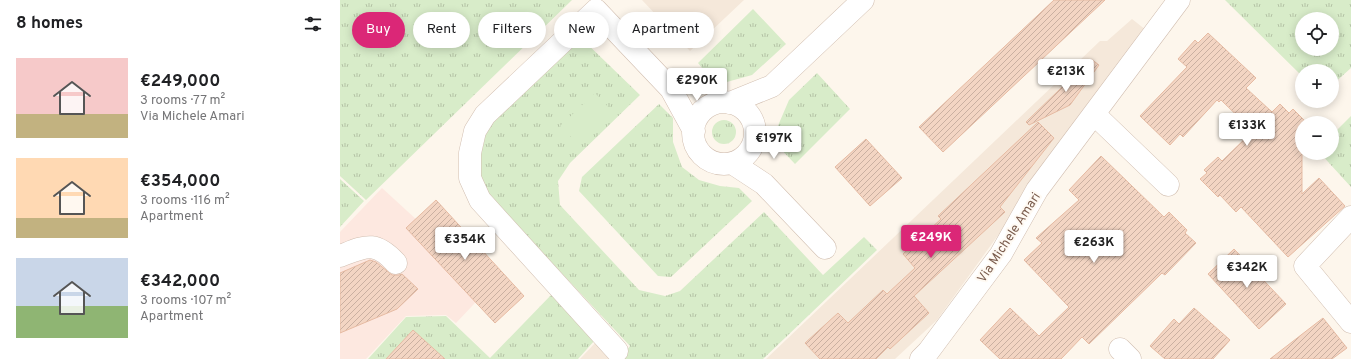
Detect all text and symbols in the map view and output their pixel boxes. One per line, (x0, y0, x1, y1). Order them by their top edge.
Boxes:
chip: Buy (352, 12, 405, 48)
chip: Rent (413, 12, 470, 48)
chip: Filters (478, 12, 546, 48)
chip: New (554, 12, 609, 48)
chip: Apartment (617, 12, 714, 48)
map controls (1295, 12, 1339, 160)
button: locate (1295, 12, 1339, 56)
text: 8 homes (16, 13, 83, 35)
icon: filters (302, 13, 324, 35)
pin: €213K (1038, 59, 1094, 93)
text: €213K (1047, 64, 1085, 80)
button: + (1295, 64, 1339, 108)
pin: €290K (669, 68, 725, 102)
text: €249,000 (140, 71, 220, 93)
text: €290K (676, 73, 718, 89)
icon: home (48, 74, 96, 122)
text: 3 rooms · 77 m² (140, 93, 225, 109)
text: Via Michele Amari (140, 109, 245, 125)
pin: €133K (1219, 113, 1275, 147)
button: − (1295, 116, 1339, 160)
text: €133K (1228, 118, 1266, 134)
pin: €197K (746, 126, 802, 160)
text: €197K (755, 131, 793, 147)
text: €354,000 (140, 171, 221, 193)
icon: home (48, 174, 96, 222)
street label: Via Michele Amari (974, 190, 1045, 286)
text: 3 rooms · 116 m² (140, 193, 230, 209)
text: Apartment (140, 209, 203, 225)
pin: €249K (903, 225, 959, 259)
pin: €354K (437, 227, 493, 261)
text: €249K (910, 230, 952, 246)
pin: €263K (1066, 230, 1122, 264)
text: €354K (444, 232, 486, 248)
text: €263K (1073, 235, 1115, 251)
pin: €342K (1219, 255, 1275, 289)
text: €342K (1226, 260, 1268, 276)
text: €342,000 (140, 271, 220, 293)
icon: home (48, 274, 96, 322)
text: 3 rooms · 107 m² (140, 293, 231, 309)
text: Apartment (140, 309, 203, 325)

